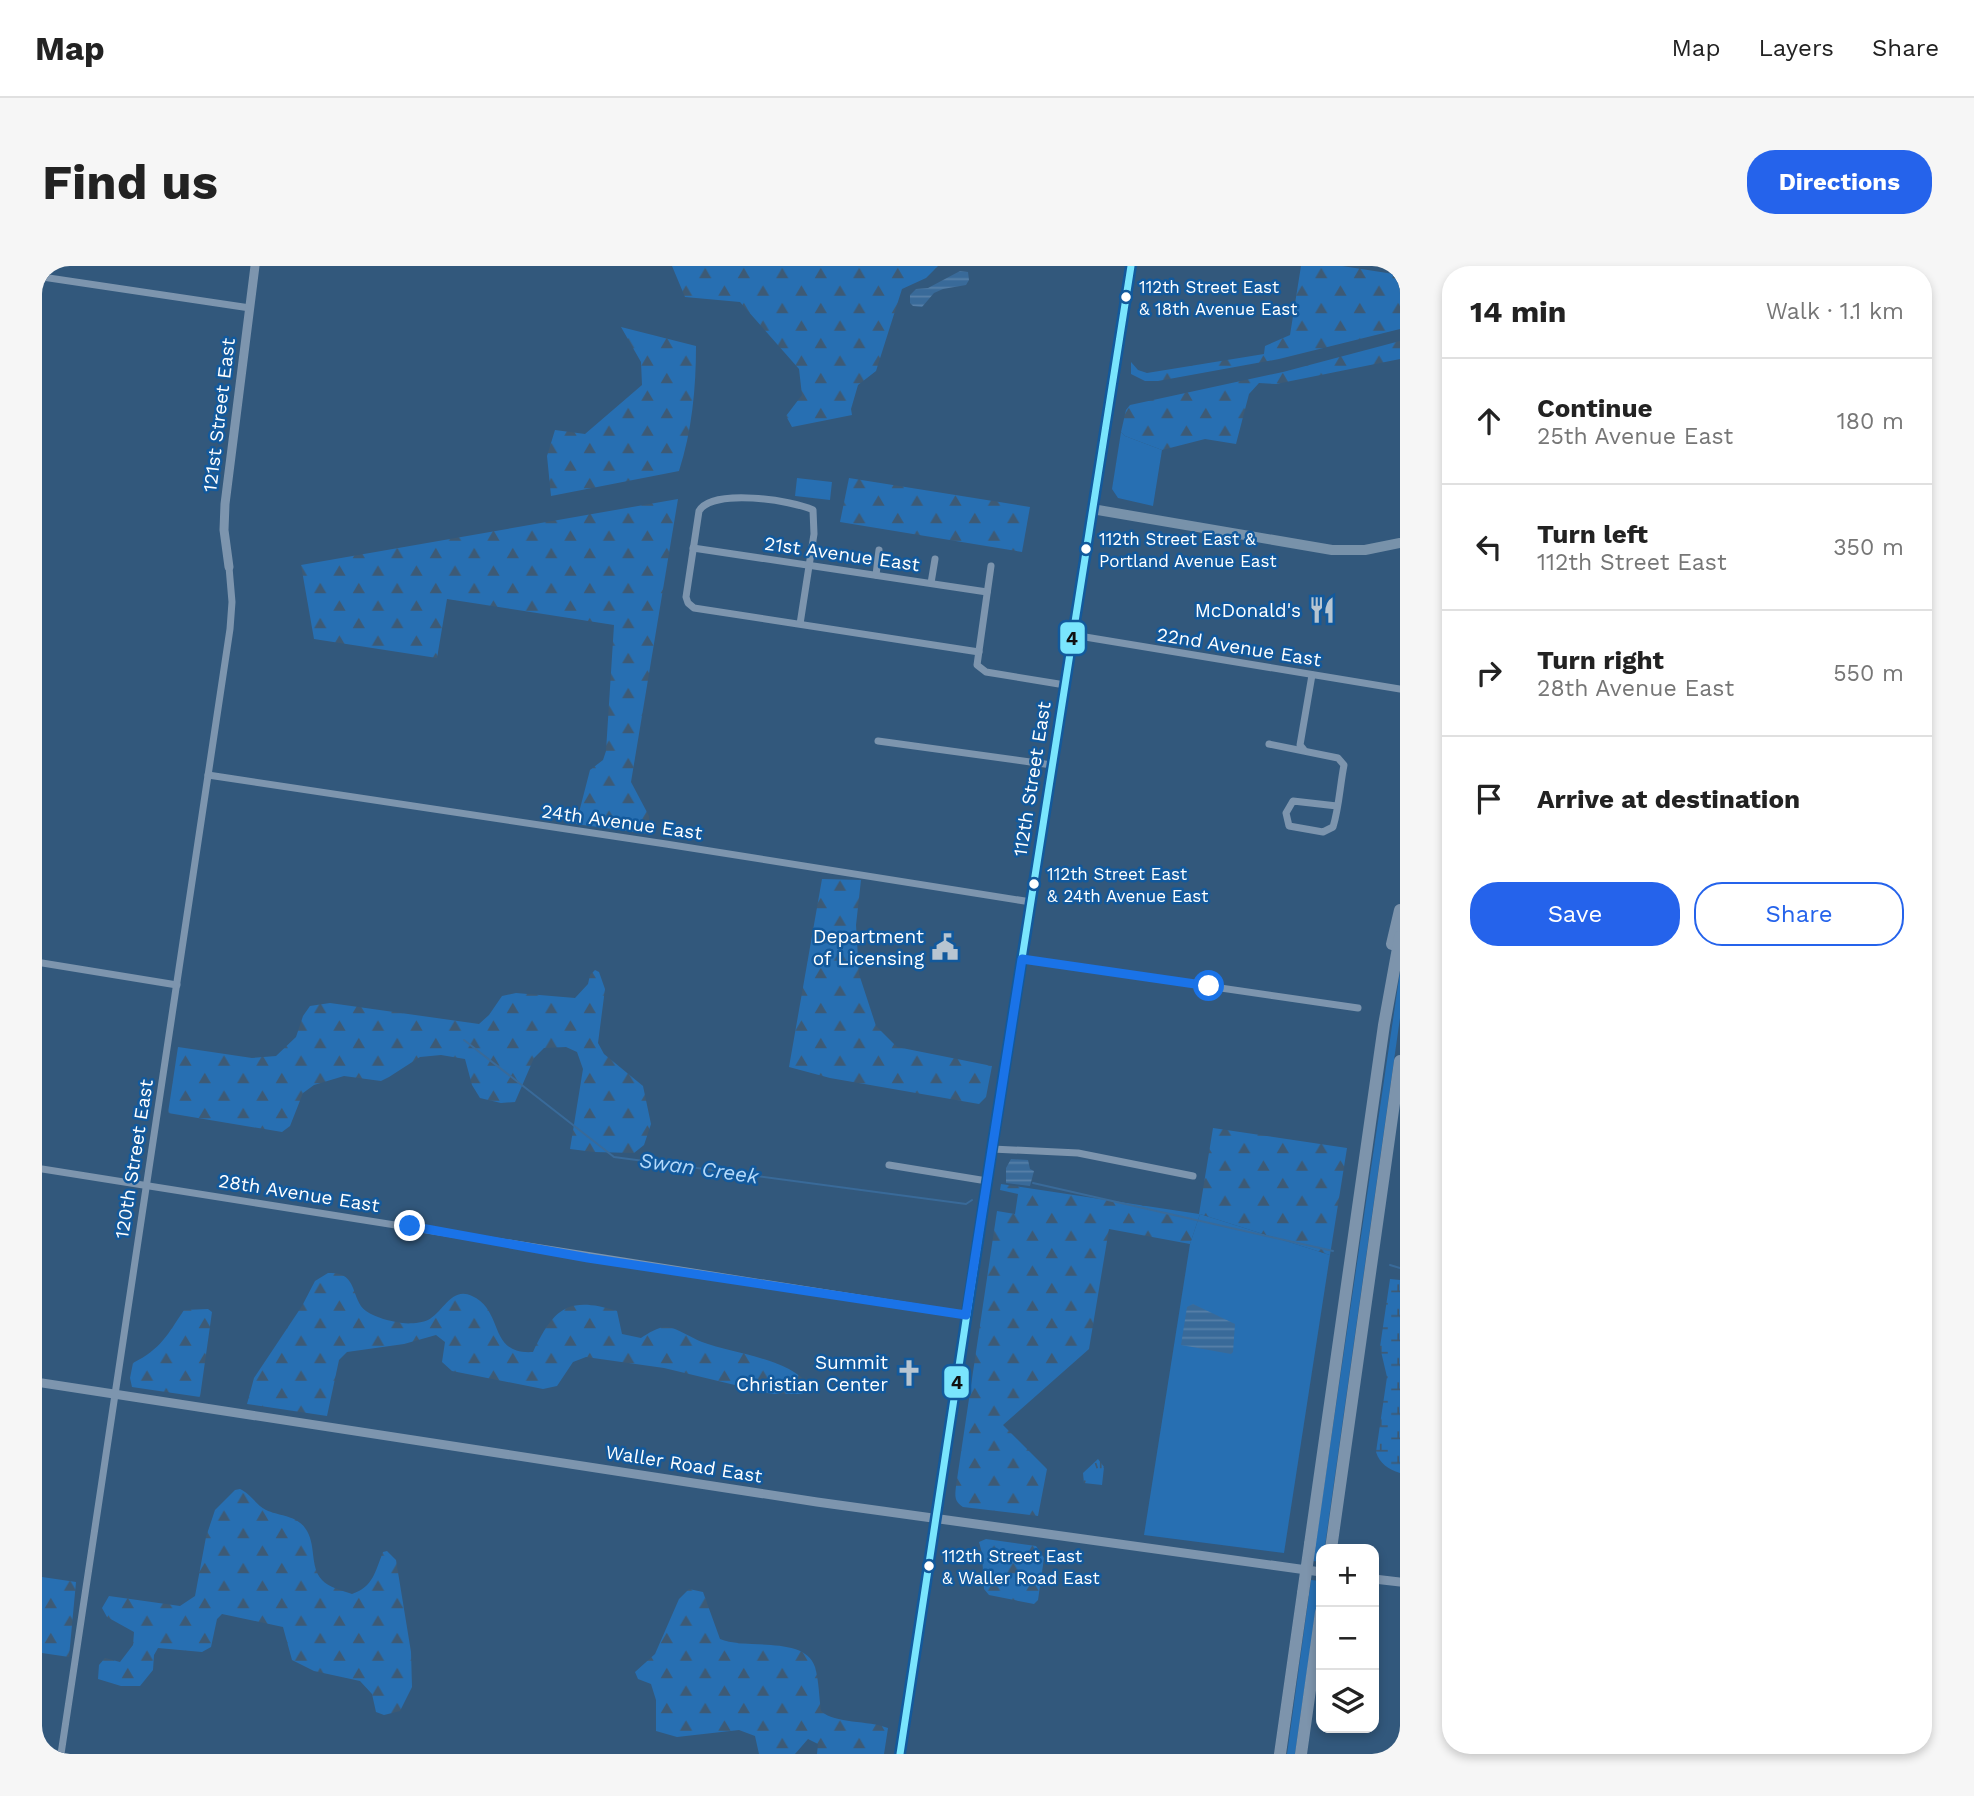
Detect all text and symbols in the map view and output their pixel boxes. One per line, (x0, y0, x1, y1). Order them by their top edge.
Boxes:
text: Map (35, 29, 105, 68)
text: Map (1672, 34, 1720, 62)
text: Layers (1758, 34, 1834, 62)
text: Share (1872, 34, 1939, 62)
button: Directions (1747, 150, 1932, 214)
text: Find us (42, 153, 218, 211)
place label: 112th Street East & 18th Avenue East (1139, 277, 1297, 319)
marker: 112th Street East & 18th Avenue East (1119, 290, 1133, 304)
text: 14 min (1470, 294, 1566, 329)
text: Walk · 1.1 km (1766, 298, 1904, 325)
street label: 121st Street East (198, 337, 240, 493)
text: Continue (1537, 393, 1653, 423)
icon: ahead (1470, 402, 1508, 440)
text: 180 m (1837, 408, 1904, 435)
text: 25th Avenue East (1537, 423, 1733, 450)
text: Turn left (1537, 519, 1648, 549)
icon: left (1470, 528, 1508, 566)
place label: 112th Street East & Portland Avenue East (1099, 529, 1277, 571)
street label: 21st Avenue East (763, 532, 921, 576)
text: 350 m (1833, 534, 1904, 561)
marker: 112th Street East & Portland Avenue East (1079, 542, 1093, 556)
text: 112th Street East (1537, 549, 1727, 576)
restaurant icon: McDonald's (1307, 595, 1337, 625)
place label: McDonald's (1195, 599, 1301, 622)
line badge: 4 (1059, 621, 1086, 655)
street label: 22nd Avenue East (1155, 623, 1323, 671)
text: 4 (1066, 627, 1078, 650)
text: Turn right (1537, 645, 1664, 675)
icon: right (1470, 654, 1508, 692)
text: 550 m (1833, 660, 1904, 687)
text: 28th Avenue East (1537, 675, 1734, 702)
street label: 112th Street East (1008, 700, 1056, 858)
icon: arrive (1470, 780, 1508, 818)
text: Arrive at destination (1537, 784, 1800, 814)
street label: 24th Avenue East (540, 799, 704, 845)
place label: 112th Street East & 24th Avenue East (1047, 864, 1208, 906)
marker: 112th Street East & 24th Avenue East (1027, 877, 1041, 891)
button: Save (1470, 882, 1680, 946)
button: Share (1694, 882, 1904, 946)
place label: Department of Licensing (813, 925, 925, 970)
public building icon: Department of Licensing (930, 932, 960, 962)
route start (1193, 970, 1224, 1001)
street label: 120th Street East (110, 1078, 158, 1240)
water label: Swan Creek (638, 1147, 761, 1189)
street label: 28th Avenue East (217, 1169, 381, 1217)
route end (394, 1210, 425, 1241)
place label: Summit Christian Center (736, 1351, 888, 1396)
church icon: Summit Christian Center (894, 1358, 924, 1388)
line badge: 4 (943, 1365, 970, 1399)
text: 4 (951, 1371, 963, 1394)
street label: Waller Road East (604, 1440, 764, 1488)
map controls (1316, 1544, 1379, 1733)
button: + (1316, 1544, 1379, 1607)
place label: 112th Street East & Waller Road East (942, 1546, 1100, 1588)
marker: 112th Street East & Waller Road East (922, 1559, 936, 1573)
button: − (1316, 1607, 1379, 1670)
button: layers (1316, 1670, 1379, 1733)

